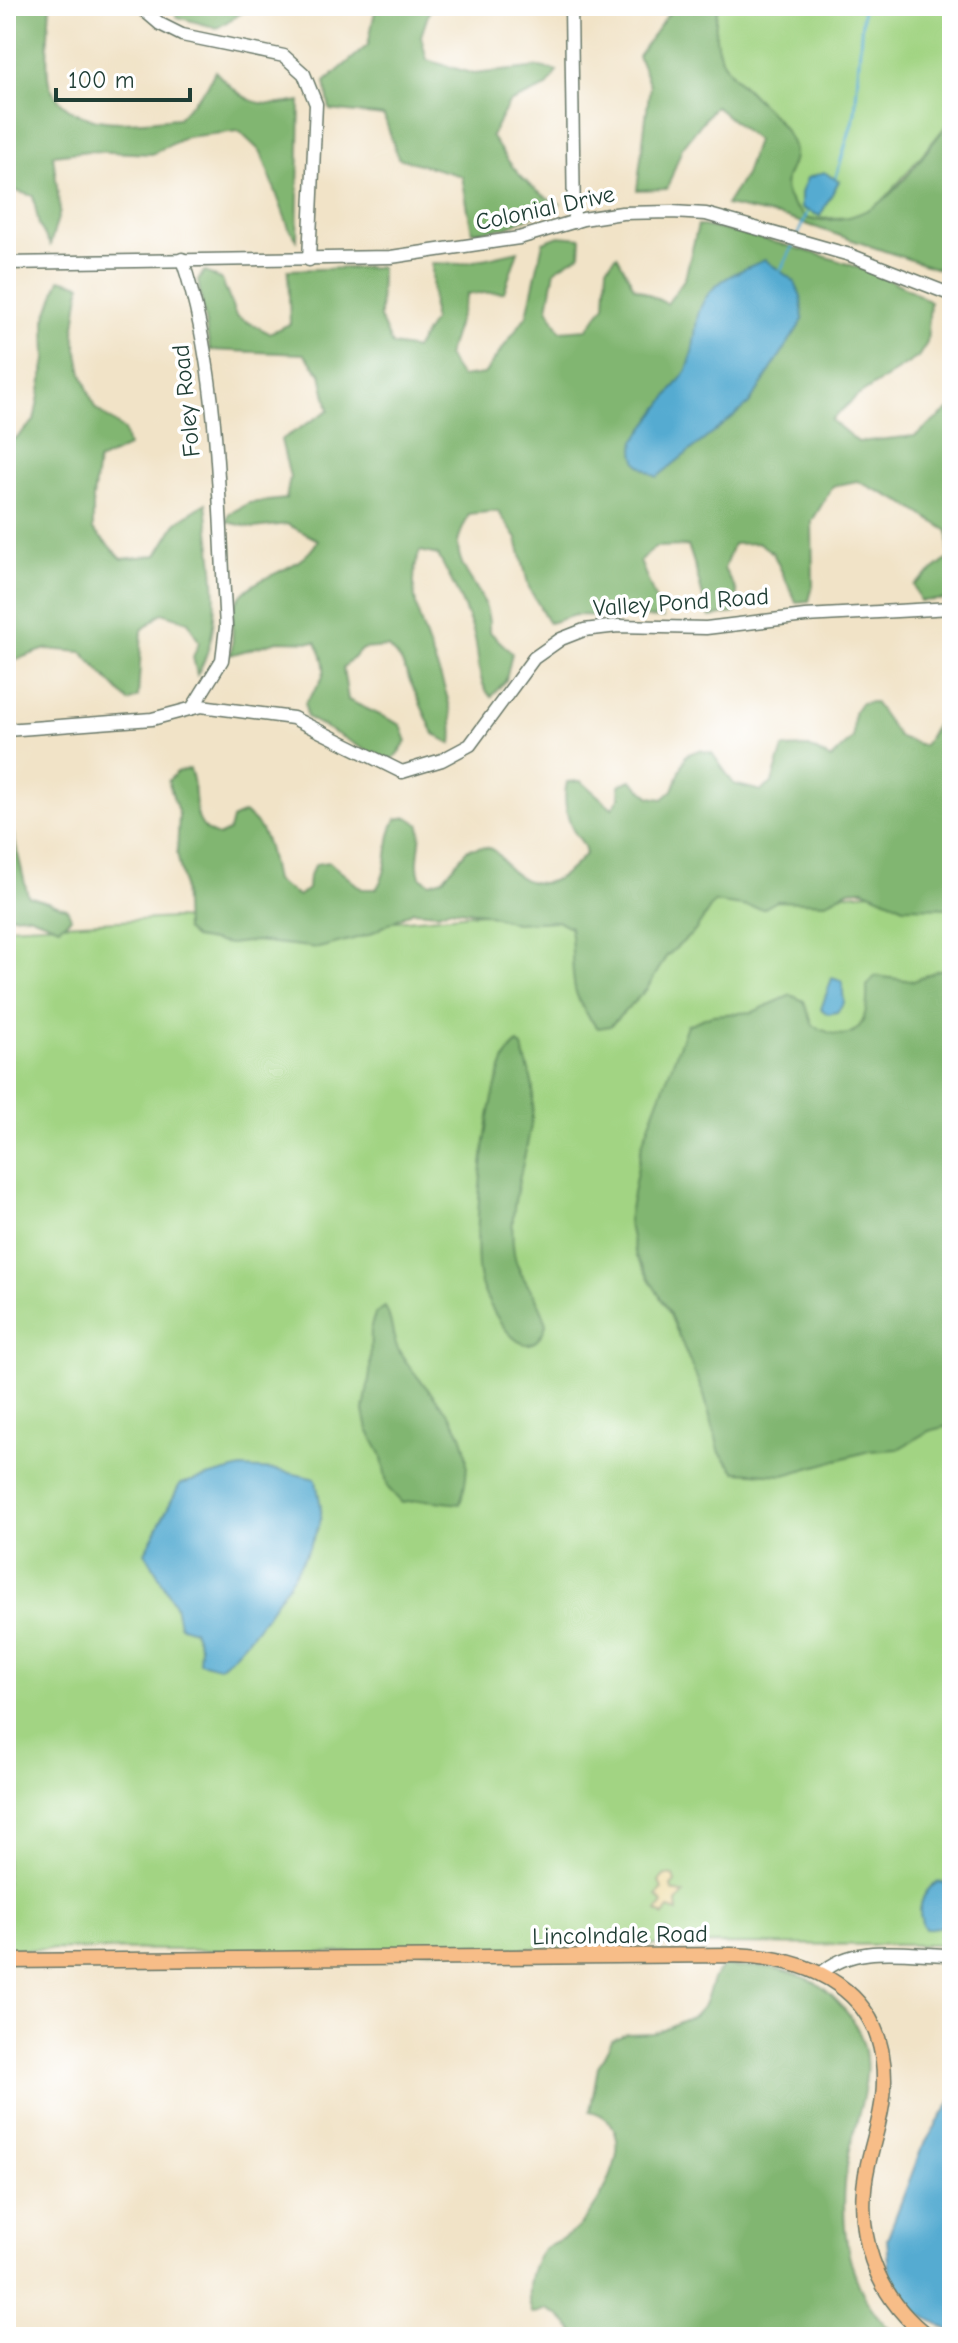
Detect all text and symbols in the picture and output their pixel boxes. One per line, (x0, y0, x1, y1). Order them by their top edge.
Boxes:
scale bar (56, 52, 190, 102)
text: 100 m (68, 66, 135, 94)
street label: Colonial Drive (473, 180, 617, 236)
street label: Foley Road (166, 343, 206, 459)
street label: Valley Pond Road (592, 582, 770, 622)
street label: Lincolndale Road (532, 1919, 708, 1951)

